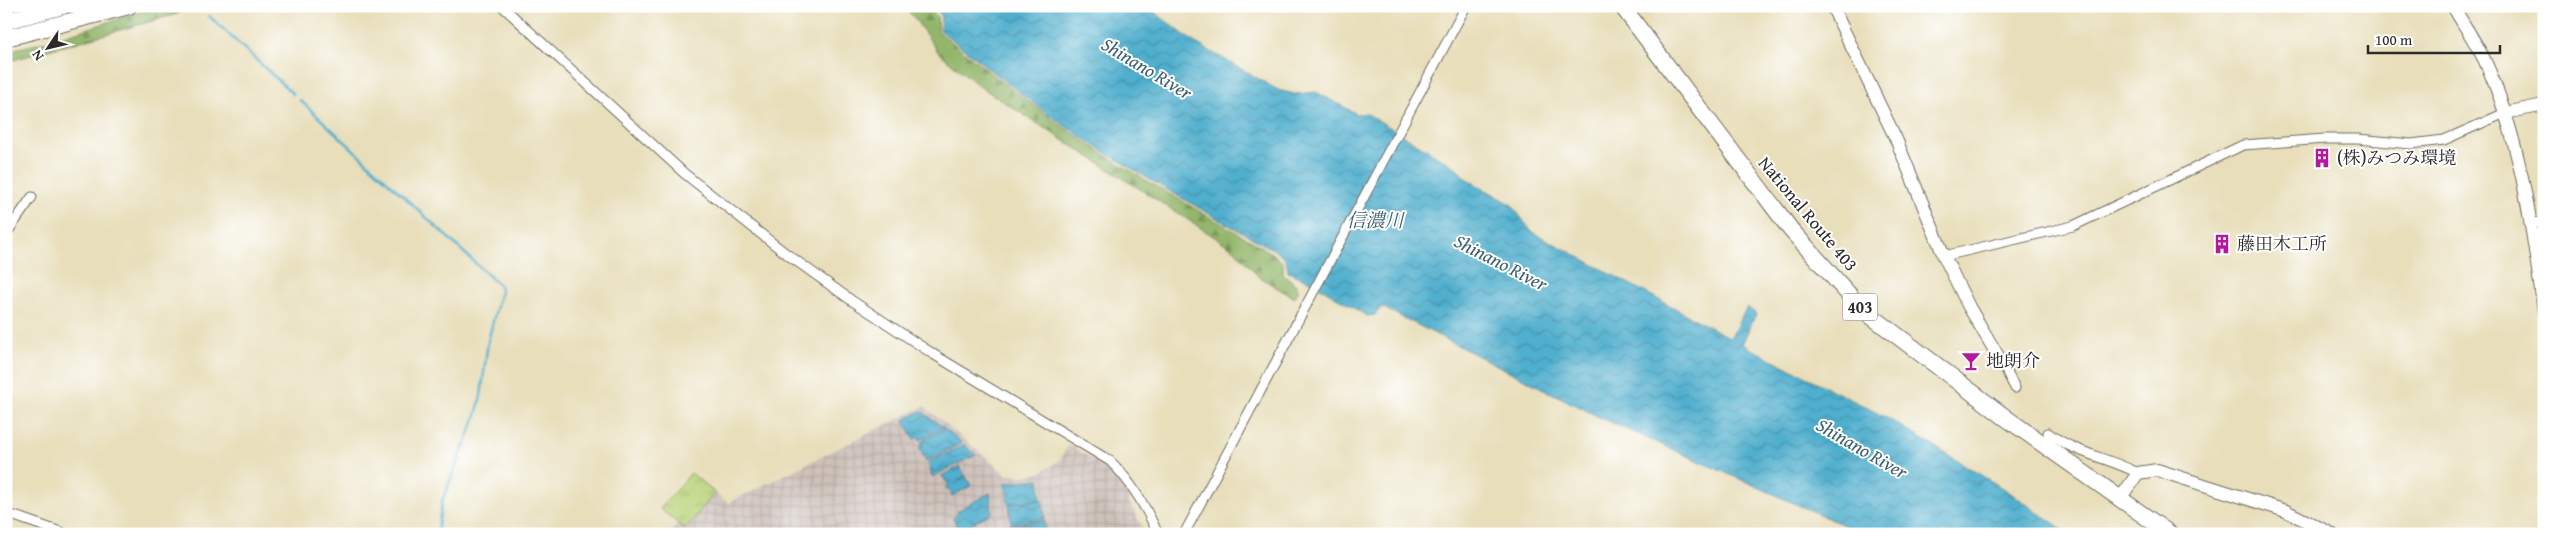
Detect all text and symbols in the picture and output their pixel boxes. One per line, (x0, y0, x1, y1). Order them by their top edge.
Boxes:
north arrow (22, 22, 72, 72)
scale bar (2368, 22, 2500, 54)
text: 100 m (2375, 29, 2413, 50)
water label: Shinano River (1096, 30, 1198, 107)
text: N (26, 45, 48, 65)
place label: (株)みつみ環境 (2337, 144, 2456, 171)
building icon: (株)みつみ環境 (2311, 147, 2333, 169)
street label: National Route 403 (1752, 150, 1865, 277)
water label: 信濃川 (1346, 206, 1405, 234)
water label: Shinano River (1450, 227, 1553, 298)
place label: 藤田木工所 (2237, 230, 2327, 257)
building icon: 藤田木工所 (2211, 233, 2233, 255)
road number: 403 (1842, 294, 1878, 320)
place label: 地朗介 (1986, 347, 2040, 374)
bar icon: 地朗介 (1960, 350, 1982, 372)
water label: Shinano River (1811, 411, 1914, 486)

